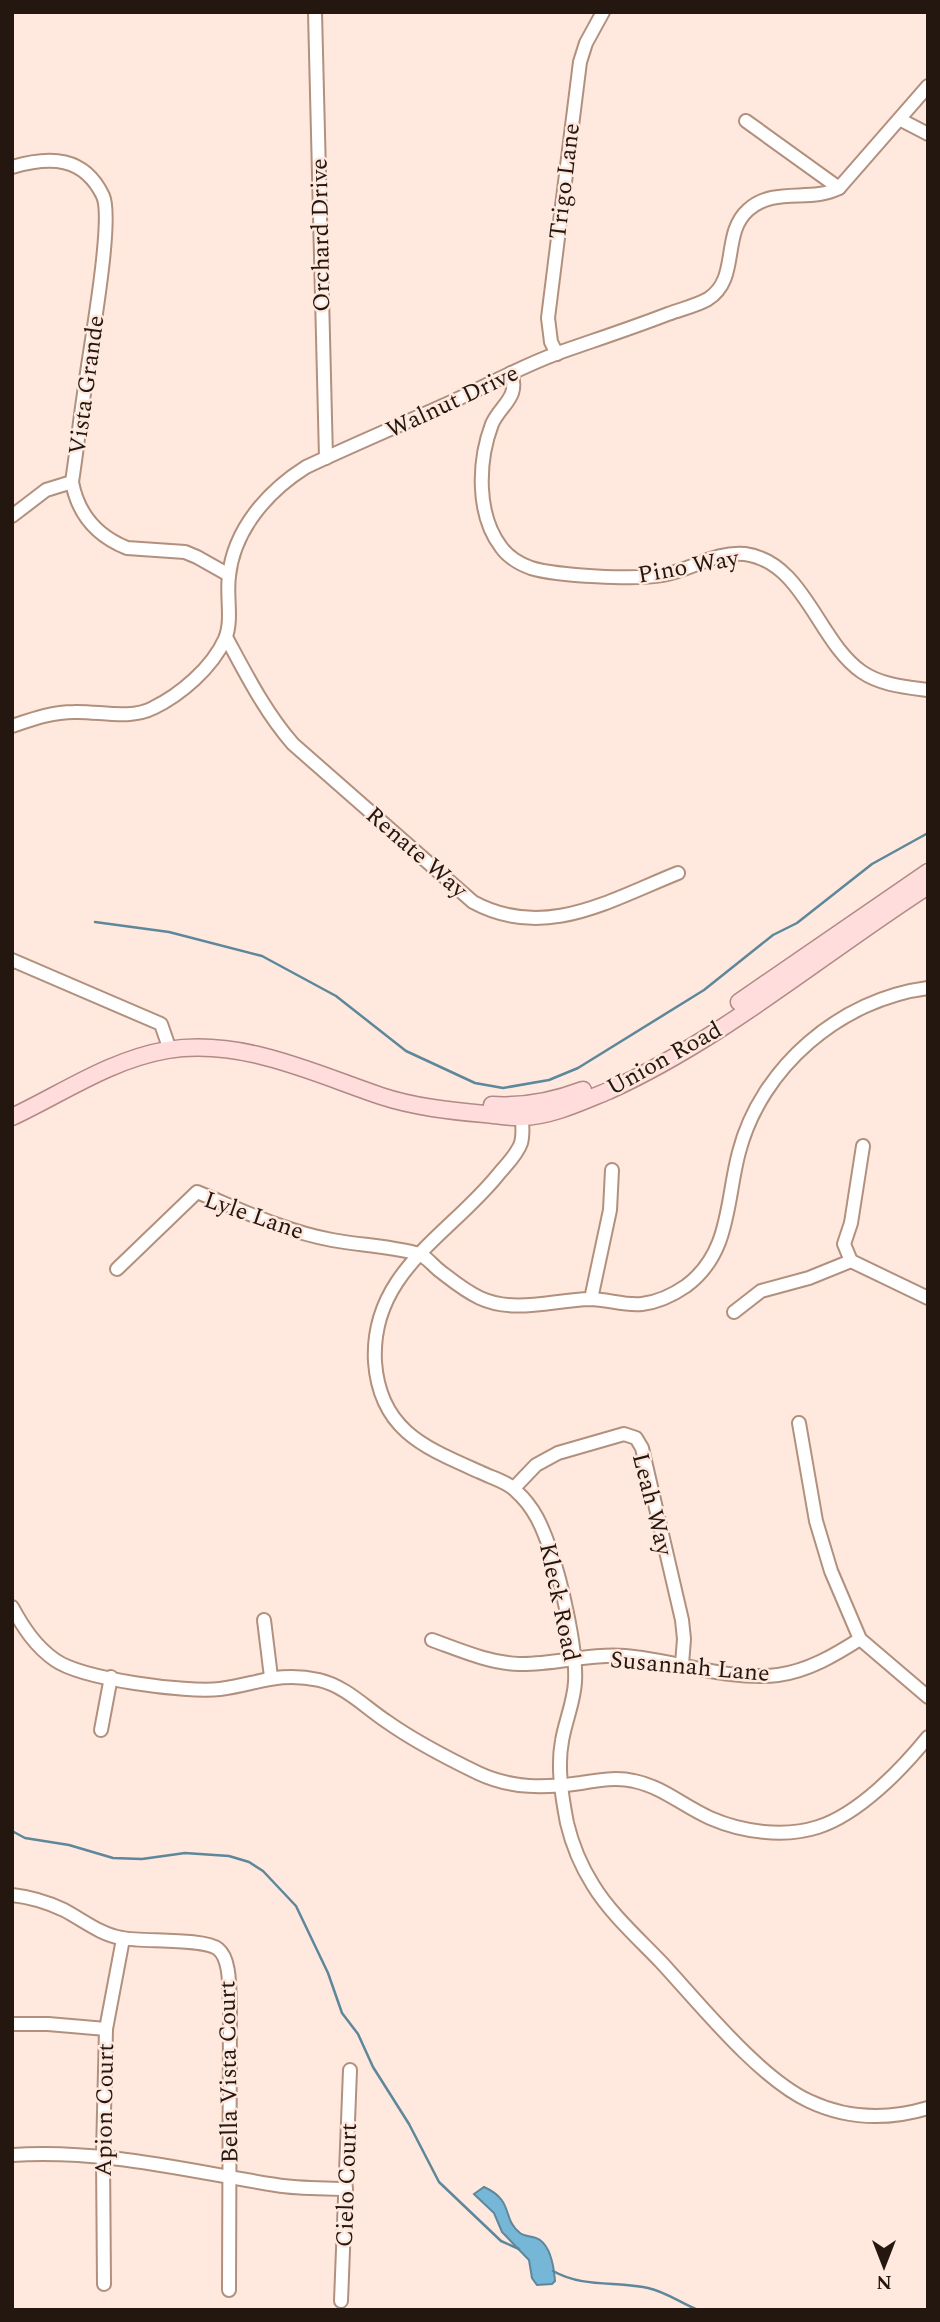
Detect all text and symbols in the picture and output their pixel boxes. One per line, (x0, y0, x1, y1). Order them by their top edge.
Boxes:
street label: Trigo Lane (540, 121, 590, 241)
street label: Orchard Drive (302, 158, 340, 312)
street label: Vista Grande (59, 313, 115, 457)
street label: Walnut Drive (380, 355, 525, 448)
street label: Pino Way (635, 540, 743, 594)
street label: Renate Way (357, 798, 477, 908)
street label: Union Road (600, 1012, 729, 1105)
street label: Lyle Lane (199, 1182, 309, 1250)
street label: Leah Way (622, 1449, 683, 1561)
street label: Kleck Road (529, 1540, 589, 1665)
street label: Susannah Lane (609, 1642, 771, 1692)
street label: Bella Vista Court (209, 1980, 249, 2164)
street label: Apion Court (86, 2043, 124, 2177)
street label: Cielo Court (327, 2122, 367, 2248)
north arrow (849, 2231, 919, 2301)
text: N (876, 2267, 892, 2296)

